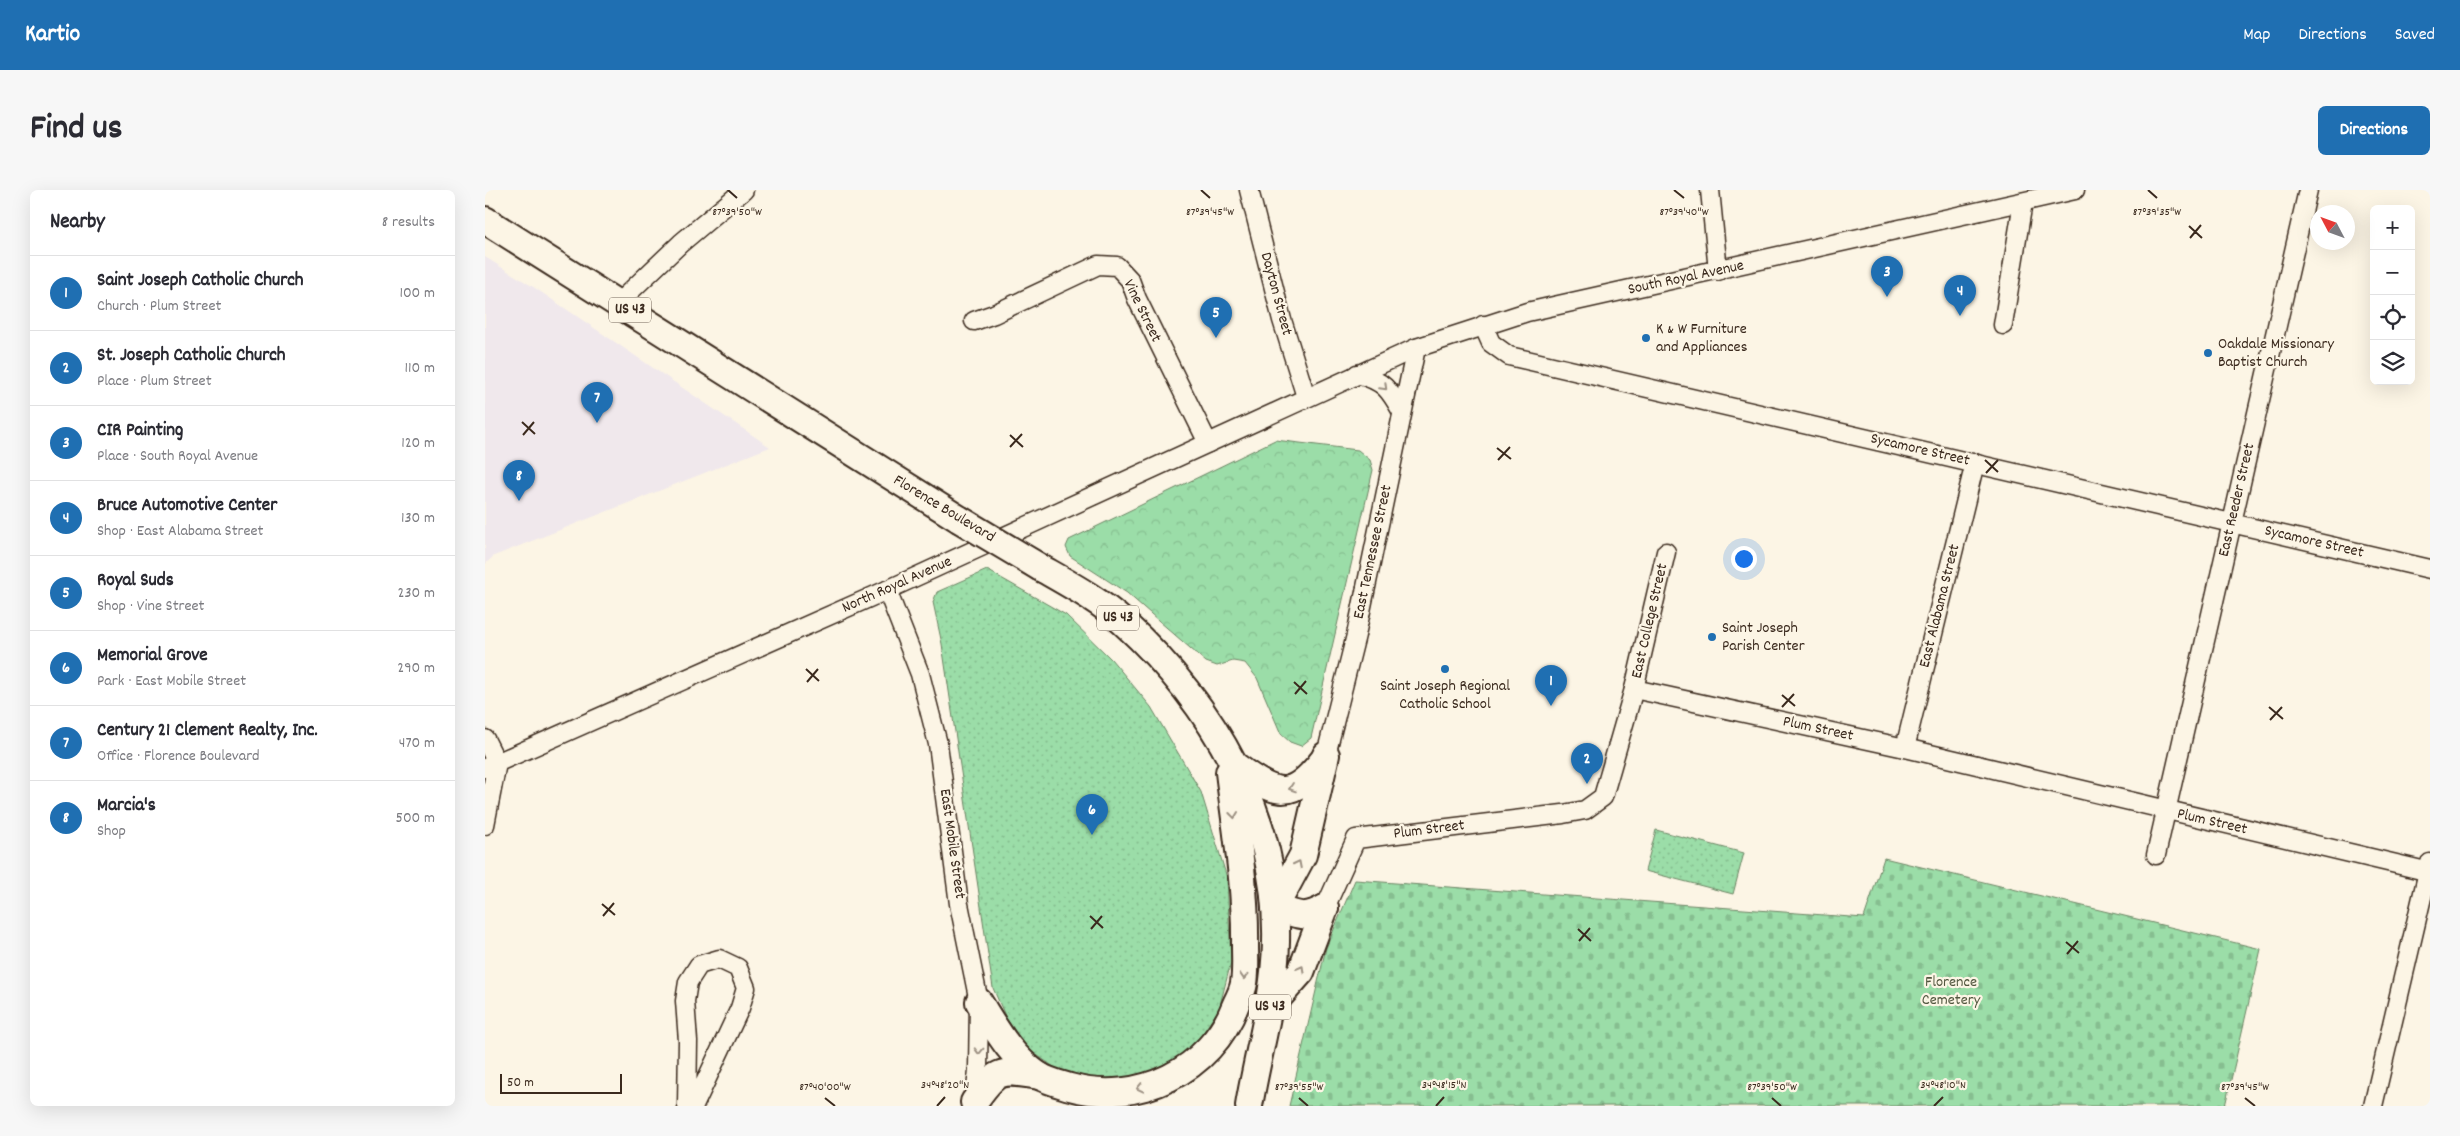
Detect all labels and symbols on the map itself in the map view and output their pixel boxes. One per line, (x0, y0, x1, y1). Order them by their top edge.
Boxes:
text: 87°39'50"W (712, 204, 762, 221)
text: 87°39'45"W (1186, 204, 1234, 221)
text: 87°39'40"W (1659, 204, 1709, 221)
text: 87°39'35"W (2133, 204, 2181, 221)
north arrow (2310, 205, 2355, 250)
street label: Dayton Street (1254, 250, 1298, 338)
street label: South Royal Avenue (1626, 254, 1746, 302)
pin: 3 (1871, 256, 1903, 297)
pin: 4 (1944, 275, 1976, 316)
street label: Vine Street (1117, 276, 1167, 347)
pin: 5 (1200, 297, 1232, 338)
road number: US 43 (609, 298, 651, 322)
place label: K & W Furniture and Appliances (1656, 318, 1748, 359)
marker: K & W Furniture and Appliances (1640, 332, 1652, 344)
place label: Oakdale Missionary Baptist Church (2218, 333, 2334, 374)
marker: Oakdale Missionary Baptist Church (2202, 347, 2214, 359)
one-way arrow (1379, 381, 1388, 390)
pin: 7 (581, 382, 613, 423)
street label: Sycamore Street (1868, 427, 1972, 473)
street label: East Reeder Street (2213, 441, 2261, 559)
pin: 8 (503, 460, 535, 501)
street label: Florence Boulevard (889, 469, 999, 549)
street label: East Tennessee Street (1348, 483, 1398, 621)
street label: Sycamore Street (2262, 519, 2366, 565)
street label: East Alabama Street (1914, 542, 1966, 670)
your location (1731, 546, 1757, 572)
street label: North Royal Avenue (838, 550, 956, 620)
street label: East College Street (1626, 561, 1674, 681)
road number: US 43 (1097, 606, 1139, 630)
place label: Saint Joseph Parish Center (1722, 617, 1805, 658)
marker: Saint Joseph Parish Center (1706, 631, 1718, 643)
marker: Saint Joseph Regional Catholic School (1439, 663, 1451, 675)
pin: 1 (1535, 665, 1567, 706)
place label: Saint Joseph Regional Catholic School (1380, 675, 1510, 716)
street label: Plum Street (1781, 710, 1855, 748)
pin: 2 (1571, 743, 1603, 784)
one-way arrow (1288, 782, 1297, 792)
street label: East Mobile Street (933, 788, 971, 901)
pin: 6 (1076, 794, 1108, 835)
street label: Plum Street (2175, 803, 2250, 841)
one-way arrow (1229, 810, 1239, 819)
street label: Plum Street (1392, 814, 1466, 846)
one-way arrow (1292, 860, 1303, 869)
one-way arrow (1295, 966, 1305, 975)
park label: Florence Cemetery (1922, 971, 1981, 1012)
one-way arrow (1238, 973, 1249, 981)
road number: US 43 (1249, 994, 1291, 1020)
one-way arrow (973, 1047, 984, 1055)
scale bar (500, 1071, 623, 1094)
text: 34°48'20"N (921, 1077, 969, 1094)
text: 34°48'15"N (1422, 1077, 1466, 1094)
text: 34°48'10"N (1920, 1077, 1966, 1094)
text: 87°40'00"W (799, 1079, 851, 1096)
text: 87°39'55"W (1275, 1079, 1323, 1096)
text: 87°39'50"W (1747, 1079, 1797, 1096)
text: 87°39'45"W (2221, 1079, 2269, 1096)
one-way arrow (1136, 1082, 1145, 1093)

